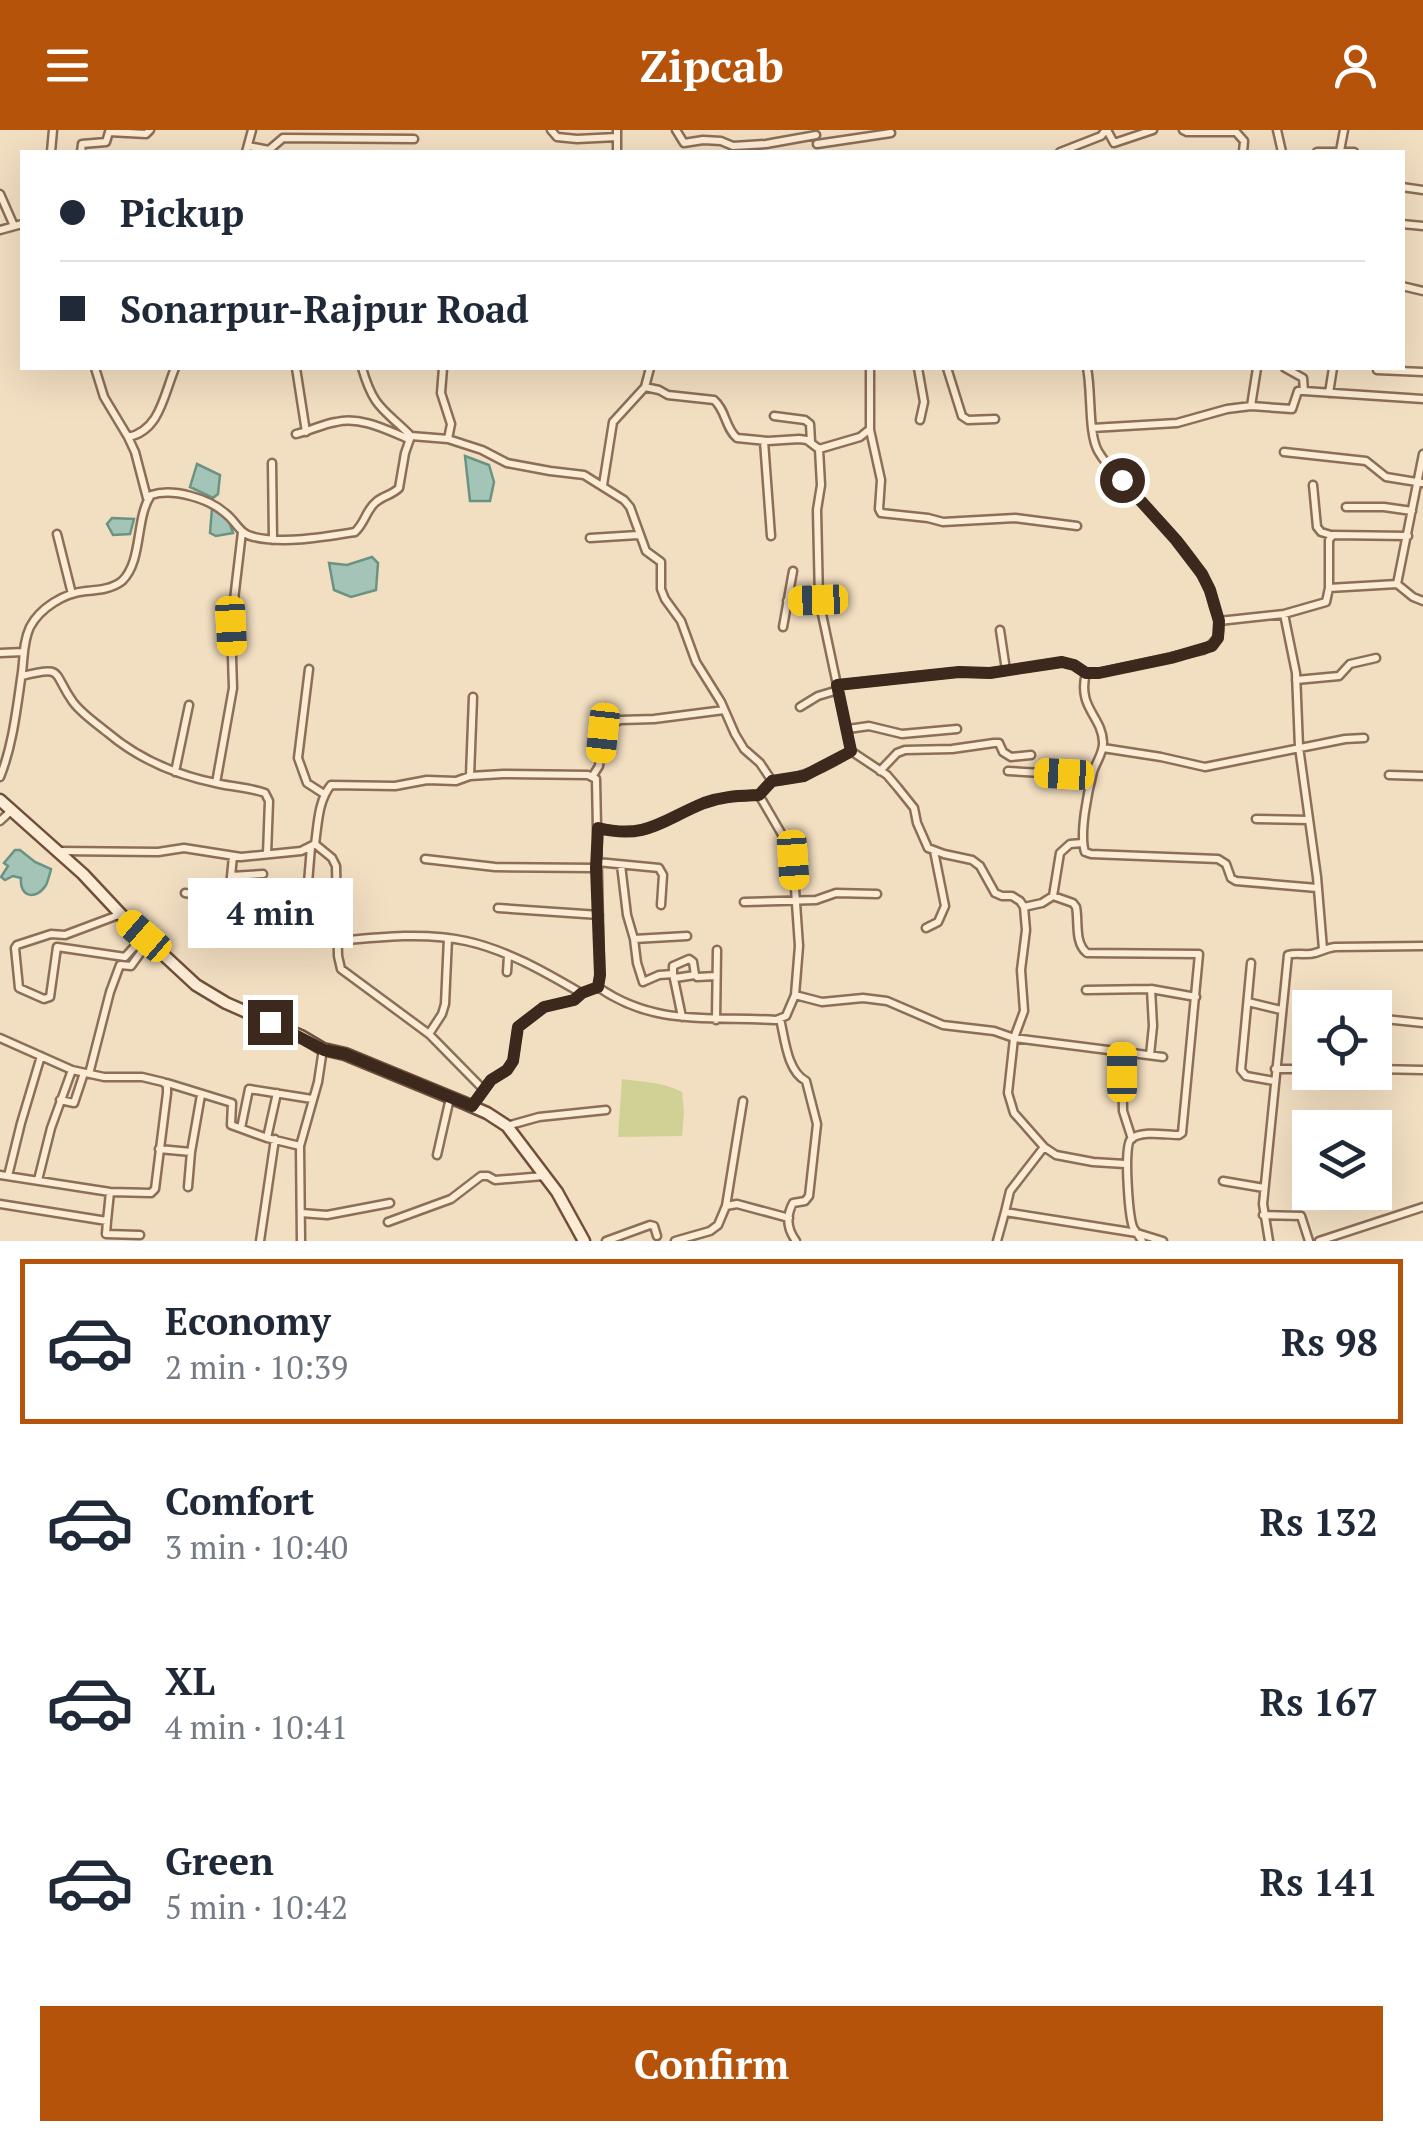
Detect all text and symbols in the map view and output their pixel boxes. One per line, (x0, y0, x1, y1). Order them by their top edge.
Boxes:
text: Zipcab (639, 35, 784, 95)
icon: menu (40, 38, 95, 93)
icon: person (1328, 38, 1383, 93)
text: Pickup (120, 188, 244, 238)
text: Sonarpur-Rajpur Road (120, 284, 529, 334)
route start (1100, 458, 1145, 503)
car (787, 584, 849, 616)
car (214, 595, 248, 657)
car (585, 702, 621, 764)
car (1033, 757, 1095, 791)
car (776, 829, 810, 891)
callout: 4 min (188, 877, 352, 947)
text: 4 min (227, 892, 314, 934)
car (112, 905, 176, 967)
map controls (1292, 990, 1392, 1210)
button: locate (1292, 990, 1392, 1090)
route end (248, 1000, 293, 1045)
car (1107, 1042, 1137, 1102)
button: layers (1292, 1110, 1392, 1210)
text: Economy (165, 1296, 331, 1346)
icon: car (45, 1297, 135, 1387)
text: Rs 98 (1281, 1317, 1378, 1367)
text: 2 min · 10:39 (165, 1346, 348, 1388)
text: Comfort (165, 1476, 314, 1526)
icon: car (45, 1477, 135, 1567)
text: Rs 132 (1260, 1497, 1378, 1547)
text: 3 min · 10:40 (165, 1526, 348, 1568)
text: XL (165, 1656, 215, 1706)
icon: car (45, 1657, 135, 1747)
text: Rs 167 (1260, 1677, 1378, 1727)
text: 4 min · 10:41 (165, 1706, 348, 1748)
text: Green (165, 1836, 274, 1886)
icon: car (45, 1837, 135, 1927)
text: Rs 141 (1260, 1857, 1378, 1907)
text: 5 min · 10:42 (165, 1886, 348, 1928)
button: Confirm (40, 2006, 1383, 2121)

